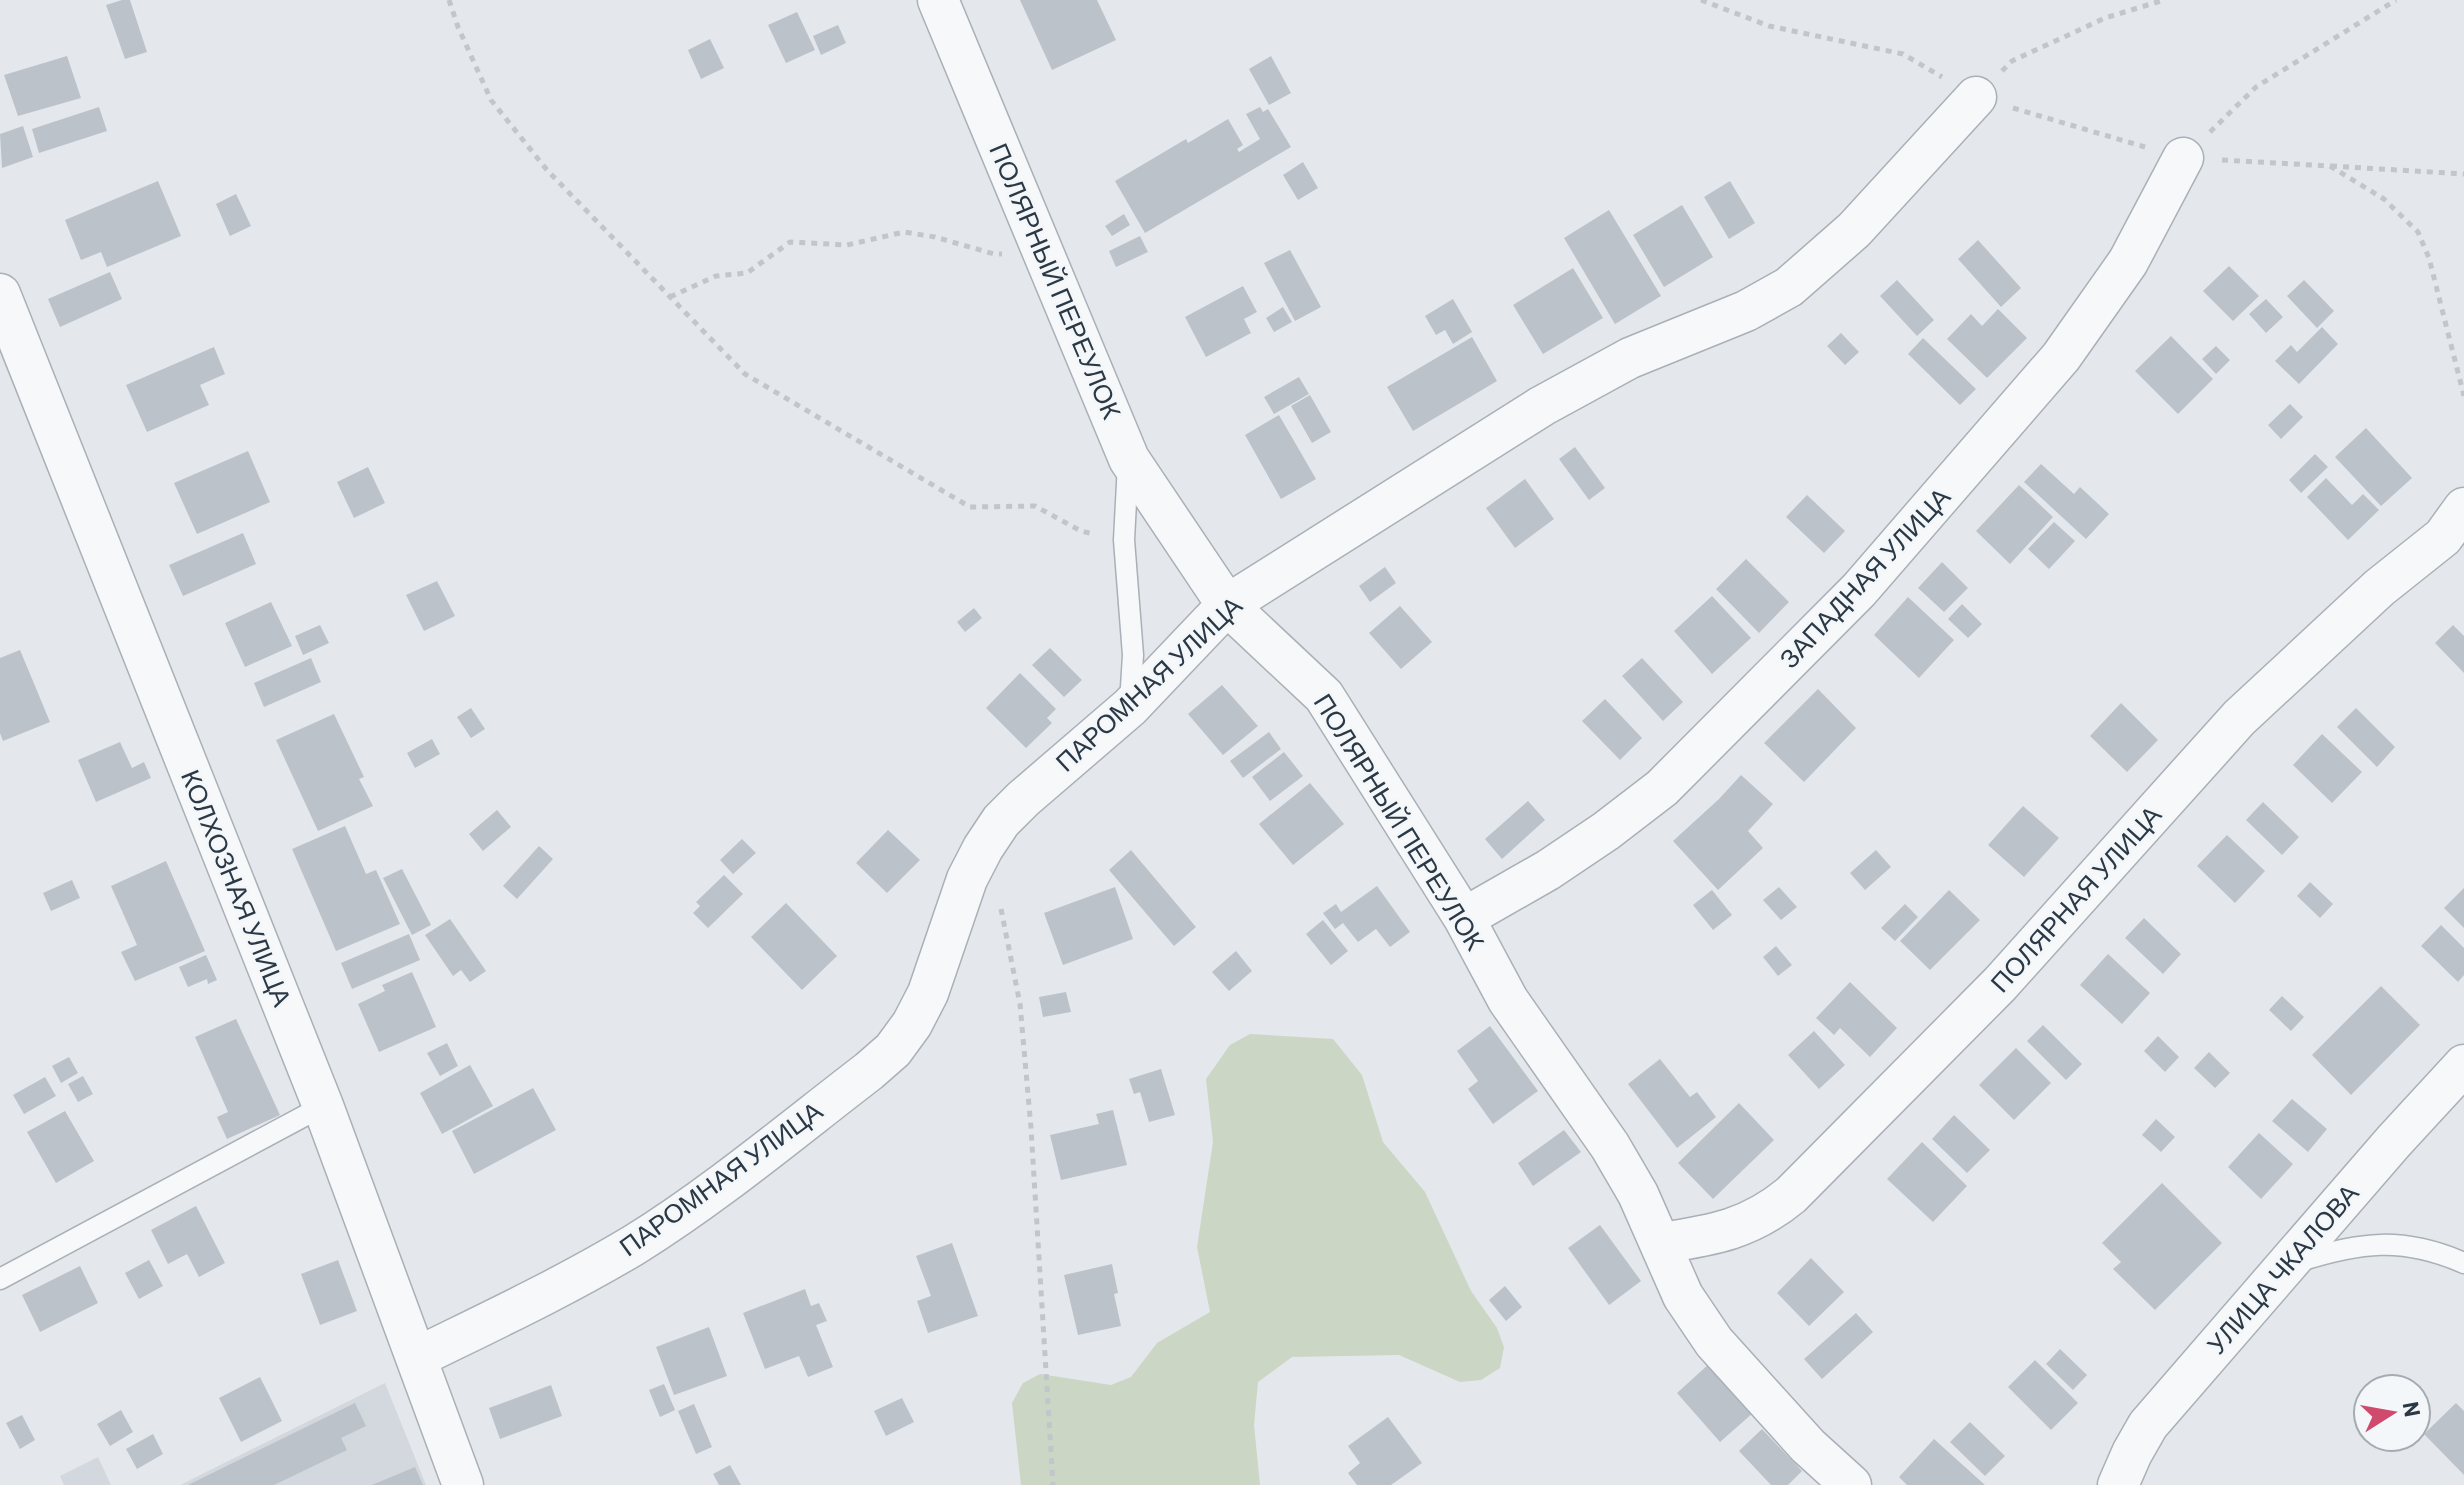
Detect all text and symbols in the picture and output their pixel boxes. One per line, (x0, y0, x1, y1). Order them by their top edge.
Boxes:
street label: ПОЛЯРНЫЙ ПЕРЕУЛОК (984, 138, 1129, 423)
street label: ЗАПАДНАЯ УЛИЦА (1772, 480, 1956, 674)
street label: ПАРОМНАЯ УЛИЦА (1049, 588, 1248, 777)
street label: ПОЛЯРНЫЙ ПЕРЕУЛОК (1309, 687, 1492, 955)
street label: КОЛХОЗНАЯ УЛИЦА (176, 765, 299, 1011)
street label: ПОЛЯРНАЯ УЛИЦА (1983, 798, 2167, 997)
street label: ПАРОМНАЯ УЛИЦА (613, 1094, 828, 1262)
street label: УЛИЦА ЧКАЛОВА (2200, 1176, 2364, 1359)
north arrow (2352, 1373, 2432, 1453)
text: N (2398, 1399, 2427, 1419)

